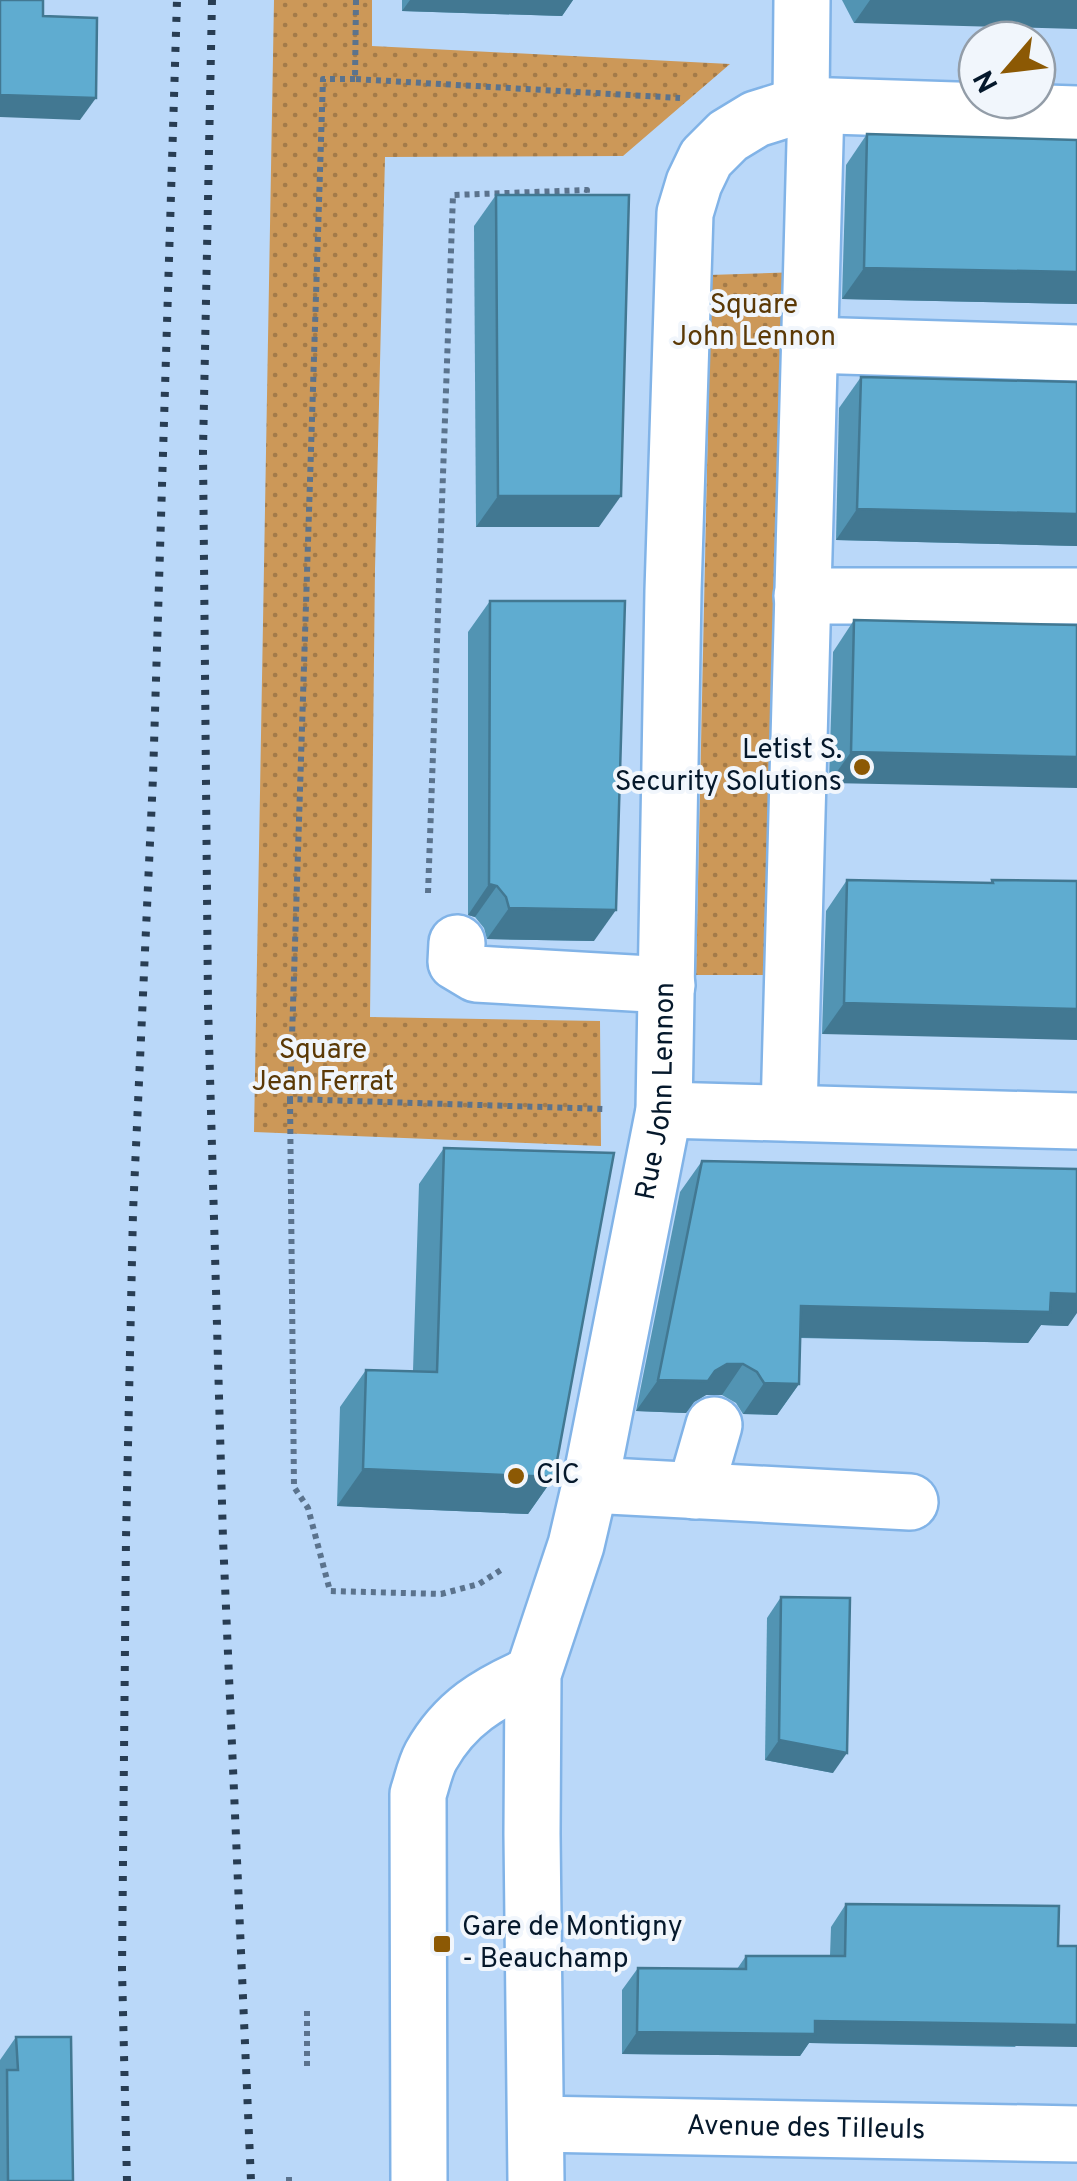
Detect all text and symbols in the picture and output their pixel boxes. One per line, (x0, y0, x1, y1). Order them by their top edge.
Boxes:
north arrow (957, 20, 1057, 120)
text: N (967, 63, 1008, 98)
park label: Square John Lennon (672, 288, 836, 356)
place label: Letist S. Security Solutions (615, 733, 842, 801)
marker: Letist S. Security Solutions (851, 756, 873, 778)
street label: Rue John Lennon (629, 982, 684, 1203)
park label: Square Jean Ferrat (252, 1033, 394, 1101)
place label: CIC (536, 1458, 580, 1494)
marker: CIC (505, 1465, 527, 1487)
place label: Gare de Montigny - Beauchamp (462, 1910, 683, 1978)
marker: Gare de Montigny - Beauchamp (431, 1933, 453, 1955)
street label: Avenue des Tilleuls (686, 2109, 926, 2149)

